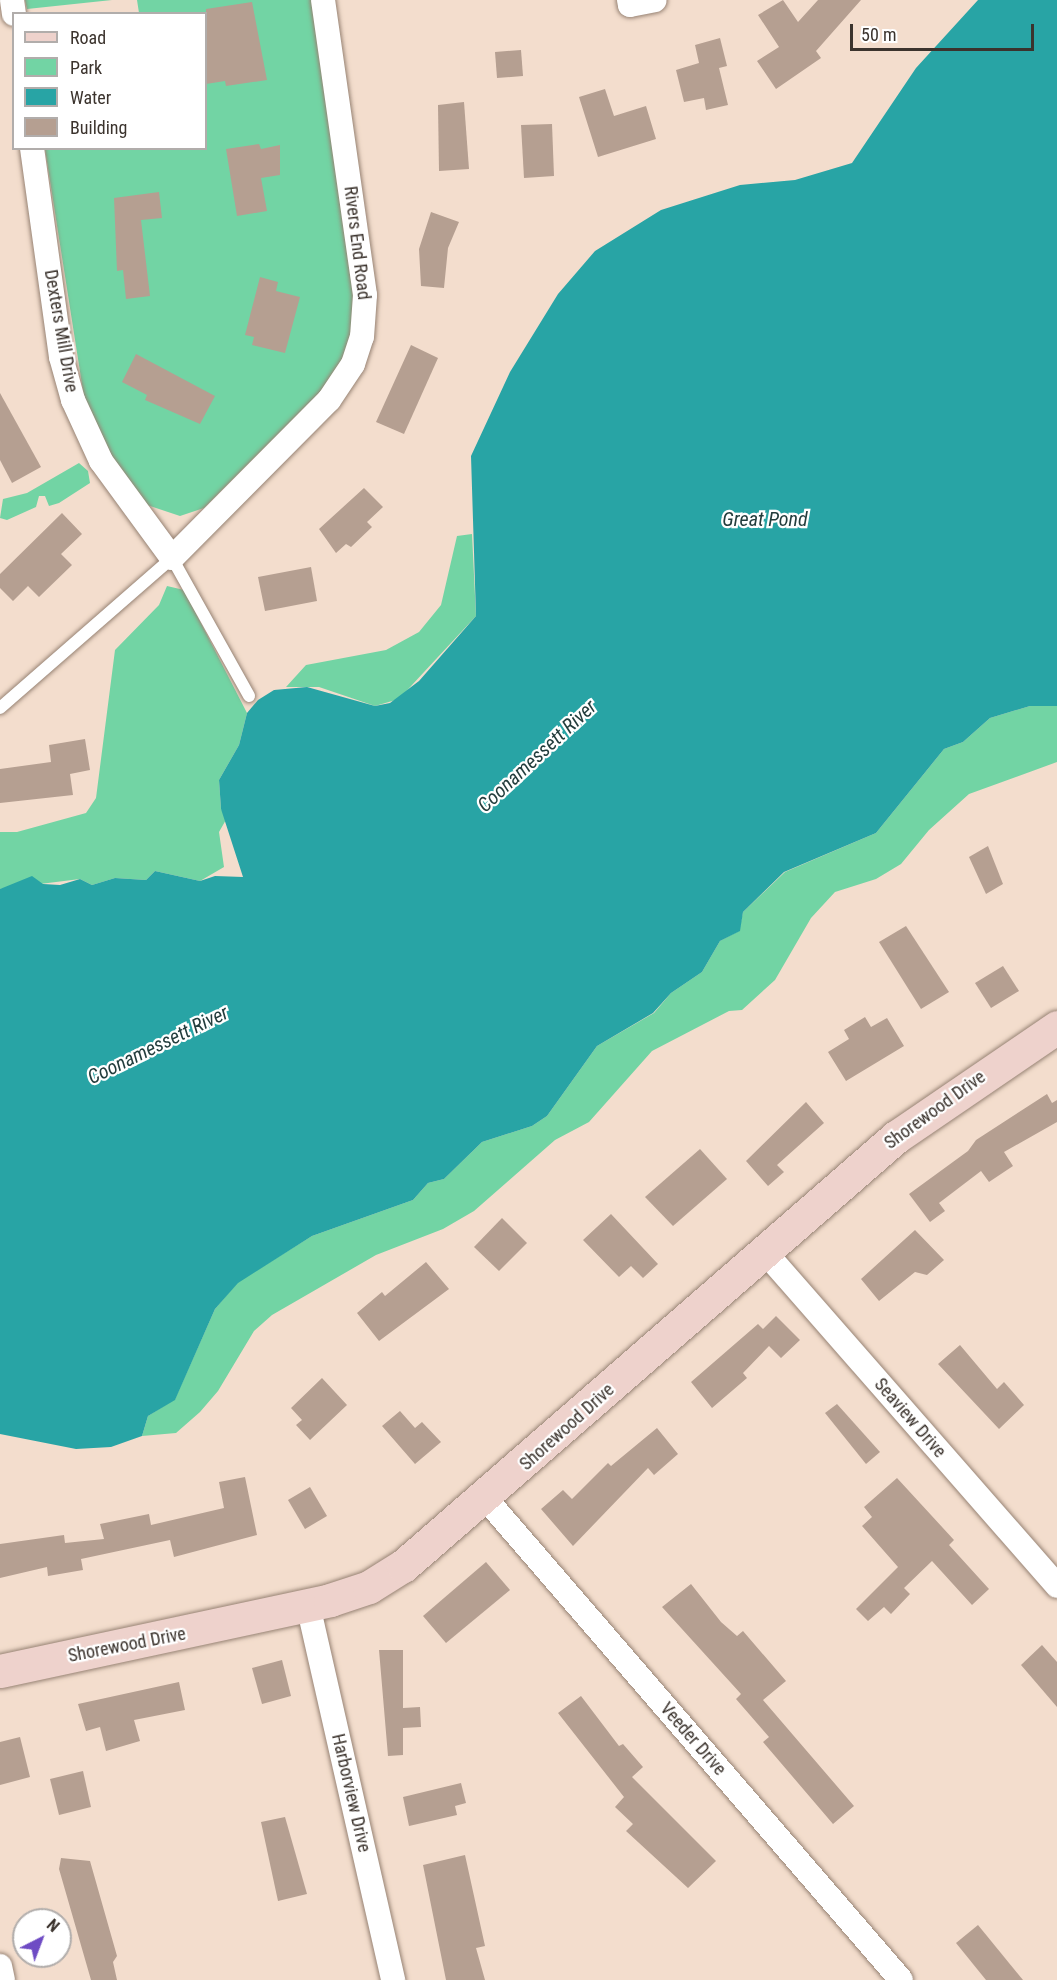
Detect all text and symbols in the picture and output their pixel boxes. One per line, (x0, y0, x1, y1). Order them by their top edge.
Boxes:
legend (12, 12, 207, 150)
scale bar (853, 12, 1038, 50)
text: 50 m (861, 24, 896, 45)
text: Road (70, 27, 106, 48)
text: Park (70, 57, 102, 78)
text: Water (70, 87, 111, 108)
text: Building (70, 117, 127, 138)
street label: Rivers End Road (339, 185, 375, 301)
street label: Dexters Mill Drive (40, 268, 82, 394)
water label: Great Pond (722, 507, 808, 531)
water label: Coonamessett River (473, 695, 601, 817)
water label: Coonamessett River (84, 1001, 232, 1089)
street label: Shorewood Drive (880, 1066, 990, 1154)
street label: Seaview Drive (870, 1374, 950, 1462)
street label: Shorewood Drive (515, 1379, 619, 1475)
street label: Shorewood Drive (66, 1623, 188, 1667)
street label: Veeder Drive (655, 1698, 731, 1780)
street label: Harborview Drive (327, 1732, 375, 1854)
north arrow (12, 1908, 72, 1968)
text: N (43, 1915, 63, 1936)

